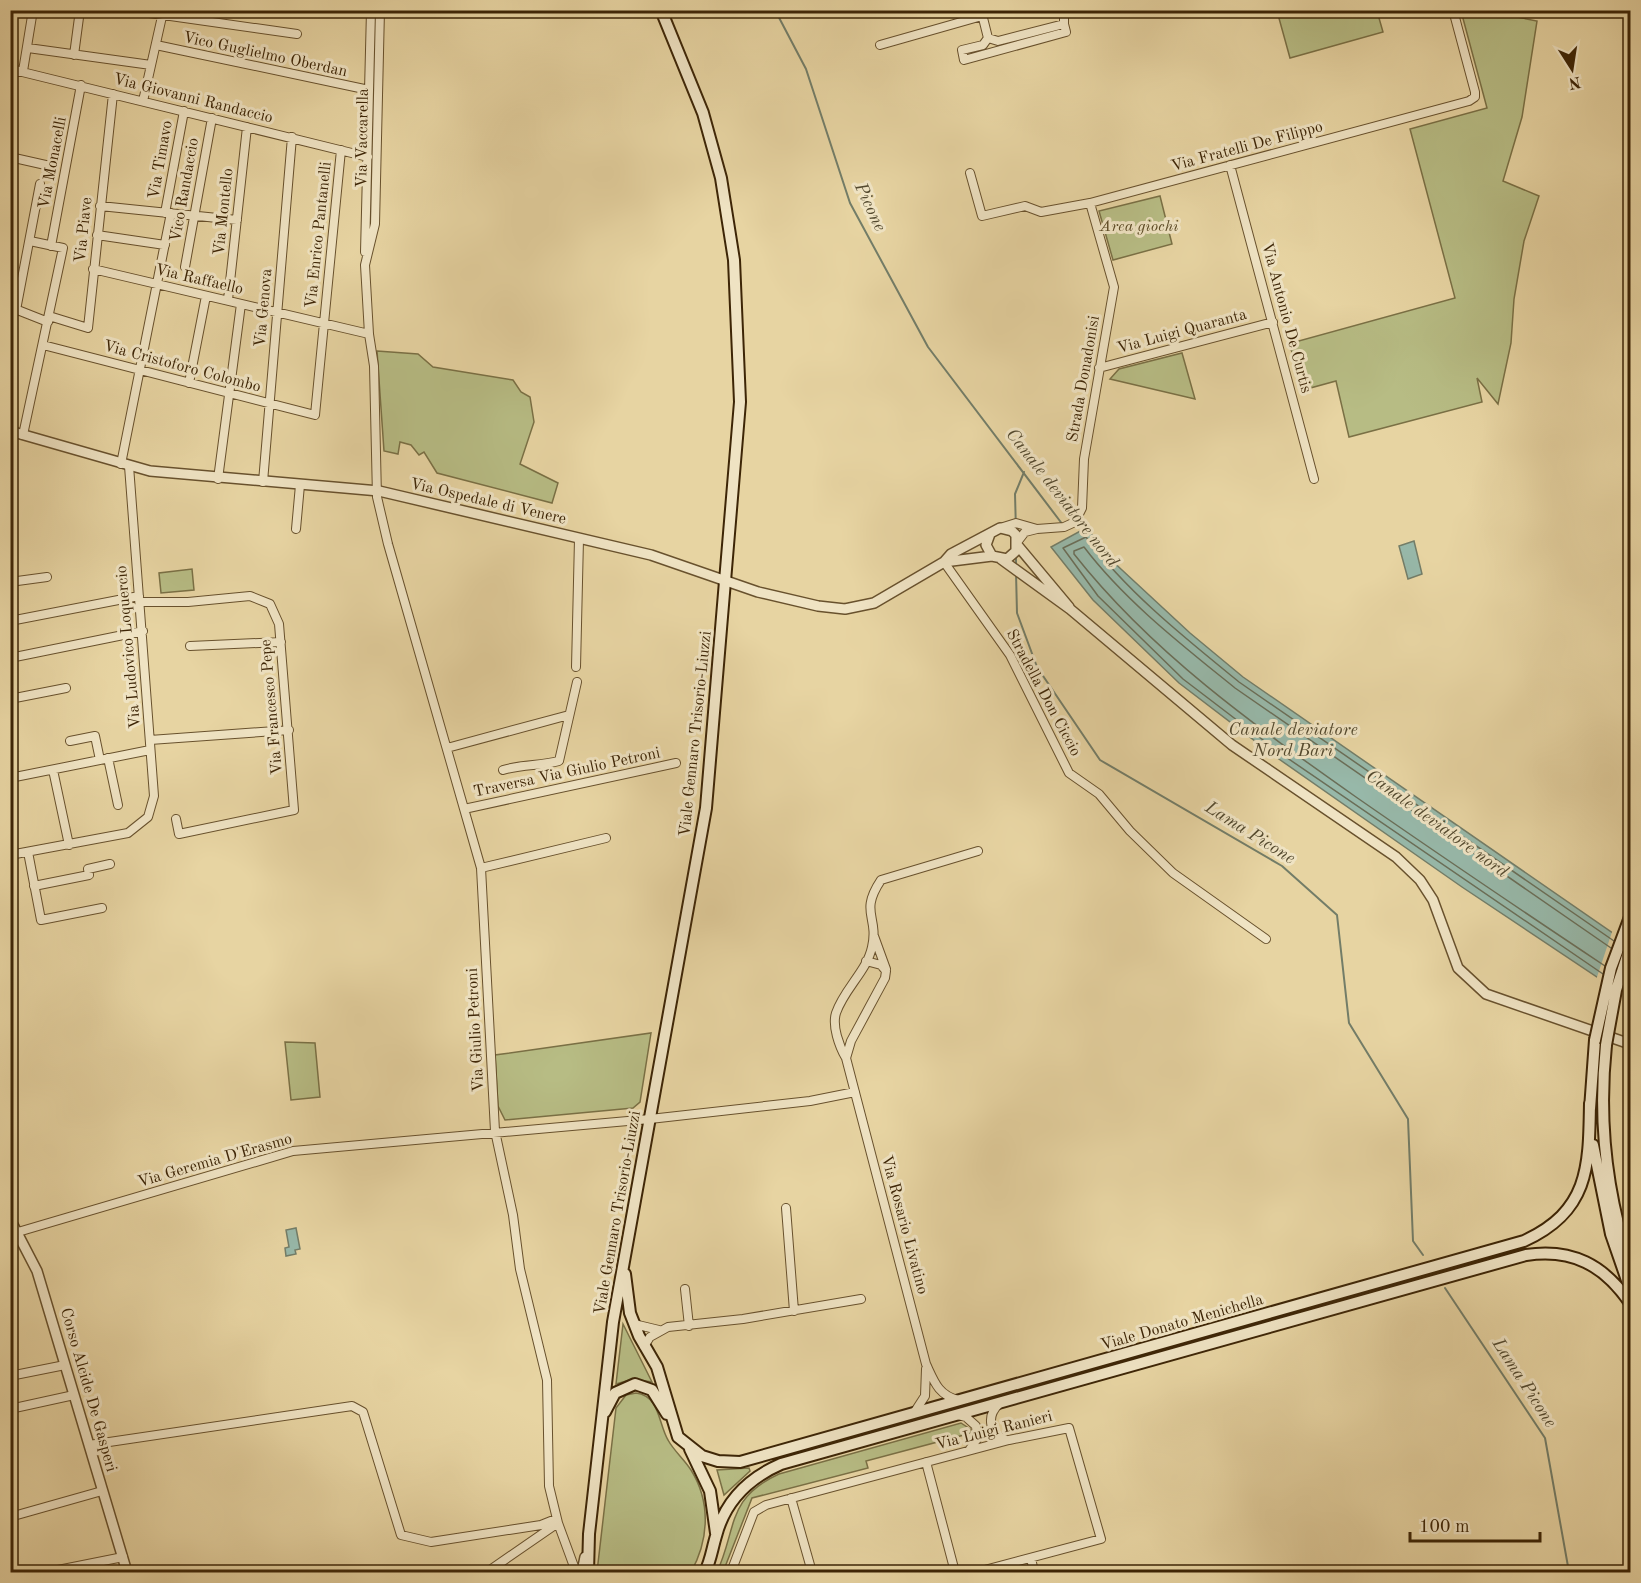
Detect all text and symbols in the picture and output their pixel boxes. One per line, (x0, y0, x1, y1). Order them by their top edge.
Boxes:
street label: Vico Guglielmo Oberdan (181, 30, 349, 80)
north arrow (1542, 39, 1602, 99)
street label: Via Giovanni Randaccio (112, 71, 274, 127)
text: N (1566, 73, 1582, 91)
street label: Via Vaccarella (354, 88, 372, 188)
street label: Via Monacelli (36, 116, 70, 210)
street label: Via Timavo (146, 119, 176, 201)
street label: Via Fratelli De Filippo (1169, 119, 1325, 175)
street label: Vico Randaccio (168, 136, 202, 243)
street label: Via Enrico Pantanelli (303, 161, 335, 309)
street label: Via Montello (211, 167, 237, 257)
water label: Picone (851, 179, 889, 234)
street label: Via Piave (73, 196, 95, 264)
park label: Area giochi (1099, 219, 1179, 235)
street label: Via Antonio De Curtis (1258, 241, 1314, 395)
street label: Via Raffaello (153, 262, 245, 298)
street label: Via Genova (253, 268, 275, 348)
street label: Via Luigi Quaranta (1115, 307, 1249, 357)
street label: Strada Donadonisi (1065, 314, 1103, 444)
street label: Via Cristoforo Colombo (102, 338, 263, 396)
water label: Canale deviatore nord (1002, 425, 1122, 571)
street label: Via Ospedale di Venere (408, 476, 568, 528)
street label: Via Ludovico Loquercio (114, 565, 144, 729)
street label: Stradella Don Ciccio (1003, 627, 1083, 759)
street label: Viale Gennaro Trisorio-Liuzzi (677, 630, 715, 838)
street label: Via Francesco Pepe (258, 639, 286, 775)
water label: Canale deviatore Nord Bari (1228, 721, 1358, 760)
street label: Traversa Via Giulio Petroni (472, 745, 662, 801)
water label: Canale deviatore nord (1363, 767, 1512, 882)
water label: Lama Picone (1201, 798, 1298, 868)
street label: Via Giulio Petroni (465, 968, 487, 1092)
street label: Viale Gennaro Trisorio-Liuzzi (592, 1110, 644, 1316)
street label: Via Geremia D'Erasmo (136, 1131, 294, 1191)
street label: Via Rosario Livatino (878, 1154, 930, 1296)
street label: Viale Donato Menichella (1099, 1292, 1265, 1354)
street label: Corso Alcide De Gasperi (57, 1306, 119, 1474)
water label: Lama Picone (1488, 1334, 1559, 1431)
street label: Via Luigi Ranieri (934, 1409, 1054, 1453)
scale bar (1410, 1505, 1540, 1543)
text: 100 m (1419, 1518, 1470, 1536)

